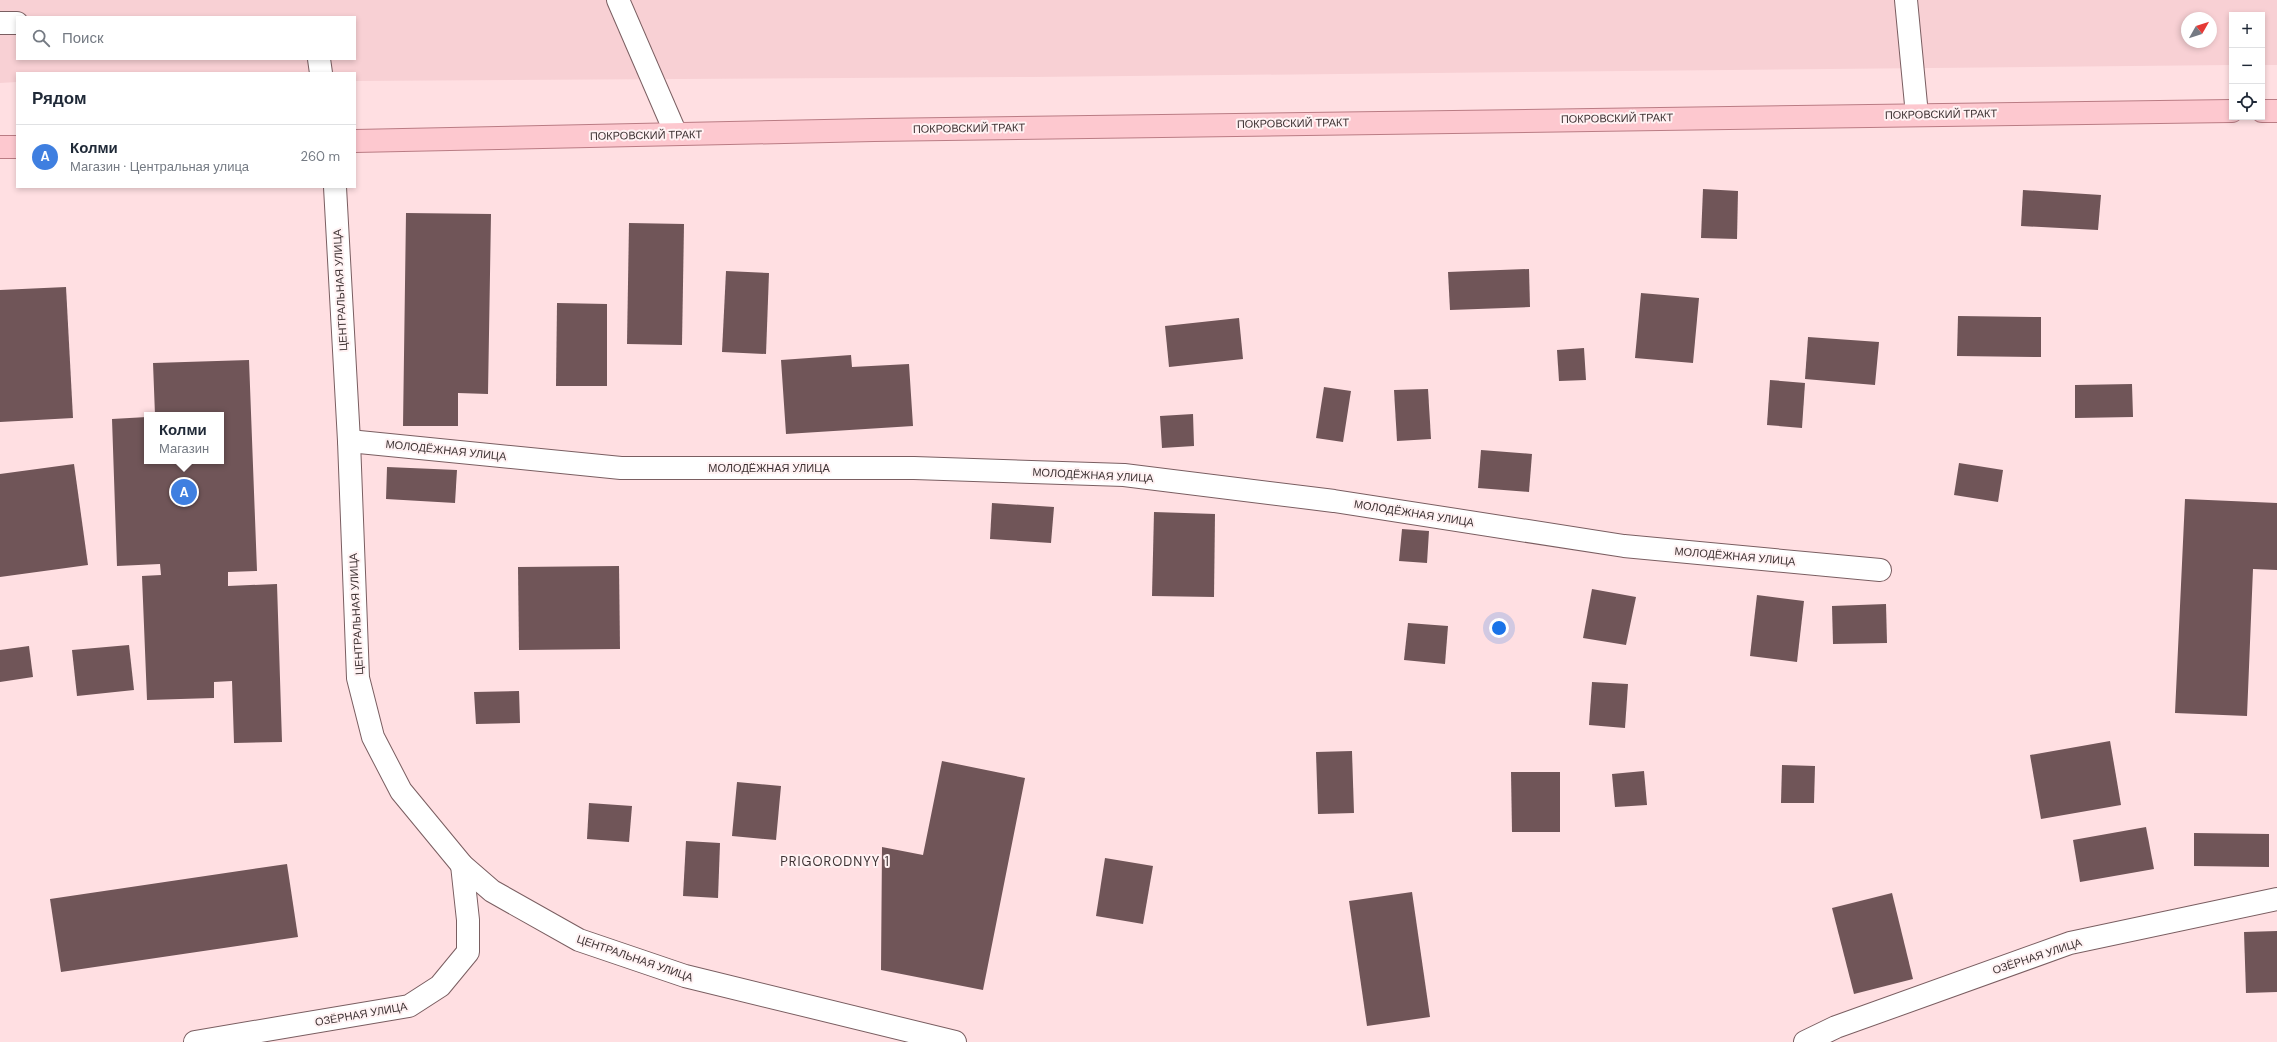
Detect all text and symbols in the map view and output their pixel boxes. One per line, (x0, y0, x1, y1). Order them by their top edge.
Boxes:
north arrow (2181, 12, 2217, 48)
map controls (2229, 12, 2265, 120)
button: + (2229, 12, 2265, 48)
search box (16, 16, 356, 60)
icon: search (30, 27, 52, 49)
text: Поиск (62, 28, 104, 48)
button: − (2229, 48, 2265, 84)
button: locate (2229, 84, 2265, 120)
text: Рядом (32, 87, 87, 109)
street label: ПОКРОВСКИЙ ТРАКТ (1885, 106, 1998, 122)
street label: ПОКРОВСКИЙ ТРАКТ (1561, 110, 1674, 126)
street label: ПОКРОВСКИЙ ТРАКТ (1237, 115, 1350, 131)
street label: ПОКРОВСКИЙ ТРАКТ (913, 120, 1026, 136)
street label: ПОКРОВСКИЙ ТРАКТ (590, 127, 703, 143)
text: Колми (70, 138, 118, 158)
text: A (40, 148, 50, 165)
text: 260 m (300, 148, 340, 165)
text: Магазин · Центральная улица (70, 158, 249, 175)
street label: ЦЕНТРАЛЬНАЯ УЛИЦА (330, 228, 350, 351)
popup (144, 412, 224, 464)
text: Колми (159, 420, 207, 440)
street label: МОЛОДЁЖНАЯ УЛИЦА (385, 437, 508, 463)
text: Магазин (159, 440, 209, 457)
street label: МОЛОДЁЖНАЯ УЛИЦА (708, 461, 830, 475)
street label: МОЛОДЁЖНАЯ УЛИЦА (1032, 465, 1155, 485)
pin: A (171, 477, 197, 507)
street label: МОЛОДЁЖНАЯ УЛИЦА (1353, 497, 1476, 530)
street label: МОЛОДЁЖНАЯ УЛИЦА (1674, 544, 1797, 568)
street label: ЦЕНТРАЛЬНАЯ УЛИЦА (346, 552, 366, 675)
your location (1489, 618, 1509, 638)
district label: PRIGORODNYY 1 (780, 853, 890, 870)
street label: ЦЕНТРАЛЬНАЯ УЛИЦА (575, 931, 696, 985)
street label: ОЗЁРНАЯ УЛИЦА (1990, 935, 2084, 977)
street label: ОЗЁРНАЯ УЛИЦА (314, 999, 409, 1029)

